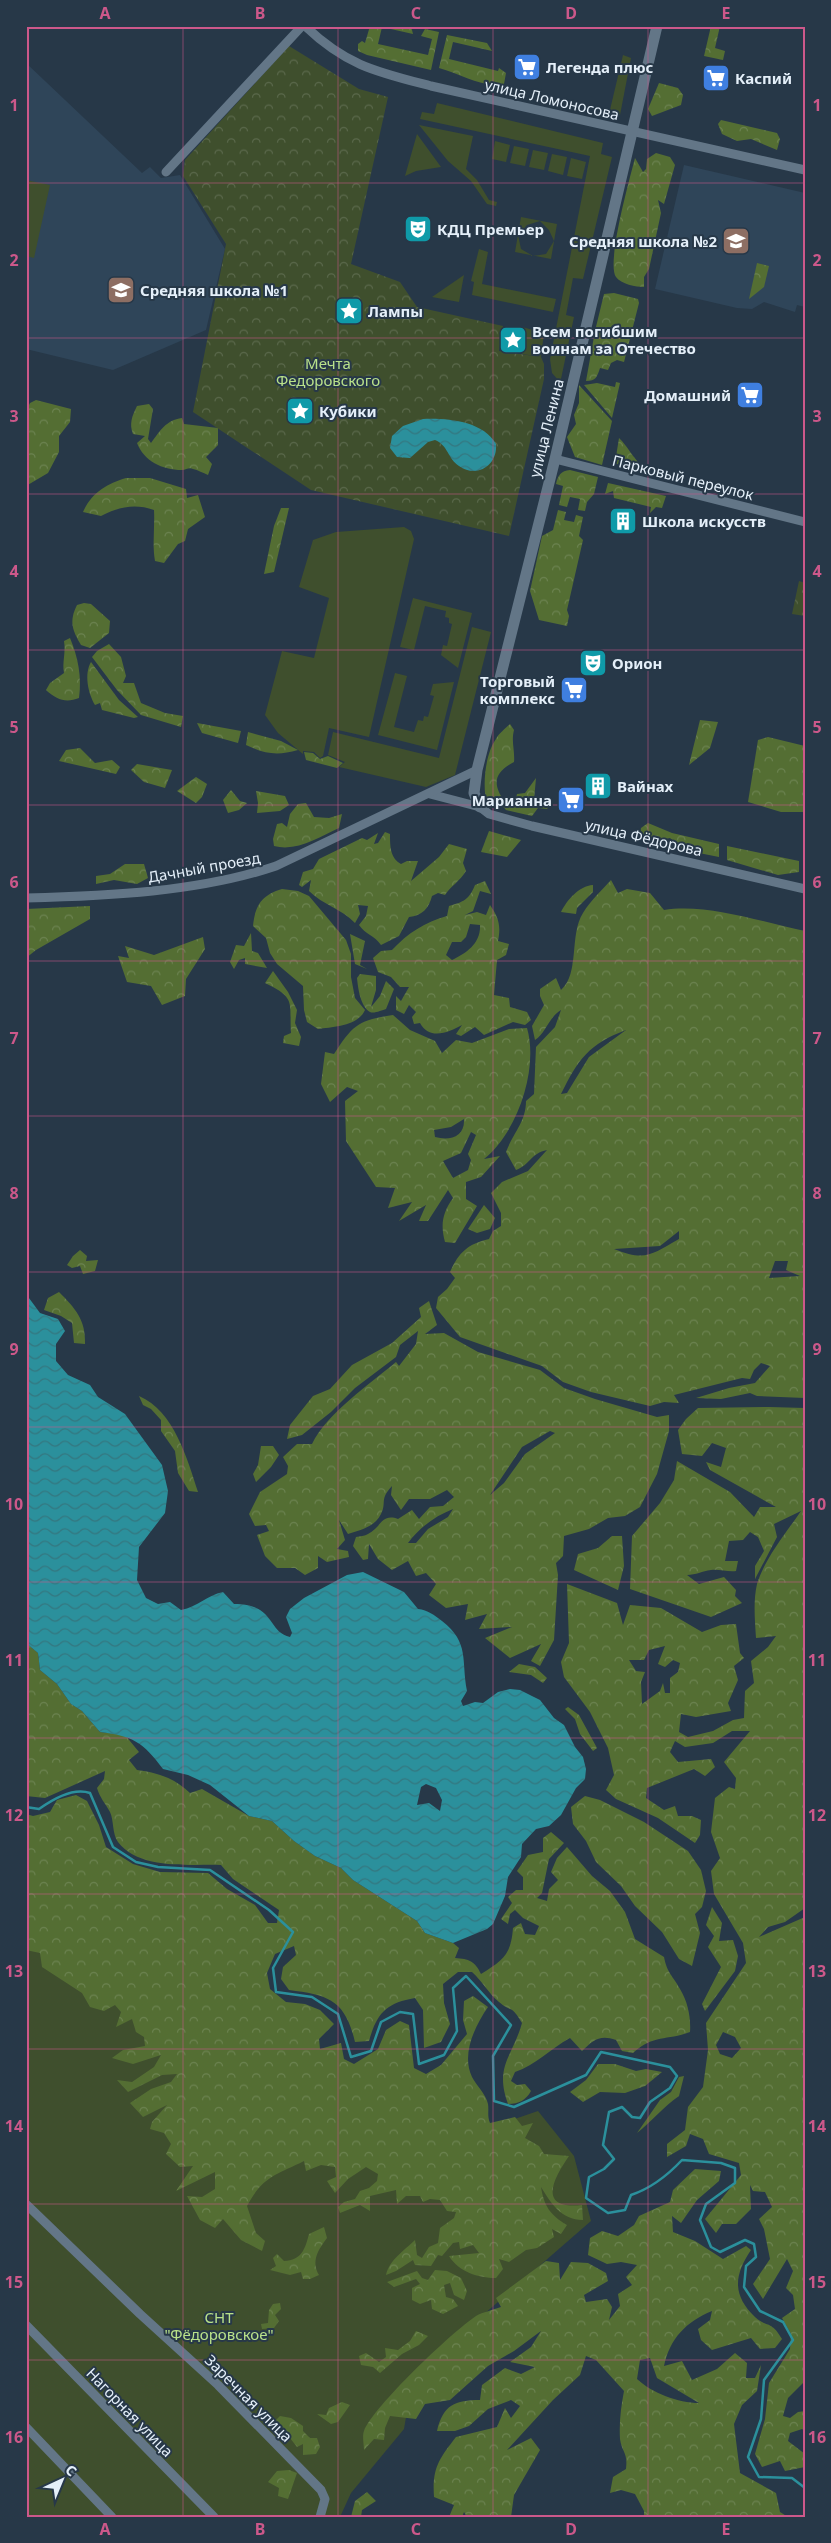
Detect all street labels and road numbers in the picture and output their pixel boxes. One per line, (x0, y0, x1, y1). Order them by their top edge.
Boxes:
street label: улица Ломоносова (483, 74, 621, 124)
street label: улица Ленина (524, 376, 568, 480)
street label: Парковый переулок (610, 450, 756, 504)
street label: улица Фёдорова (583, 814, 705, 860)
street label: Дачный проезд (146, 847, 262, 887)
street label: Заречная улица (201, 2350, 297, 2446)
street label: Нагорная улица (82, 2363, 178, 2461)

